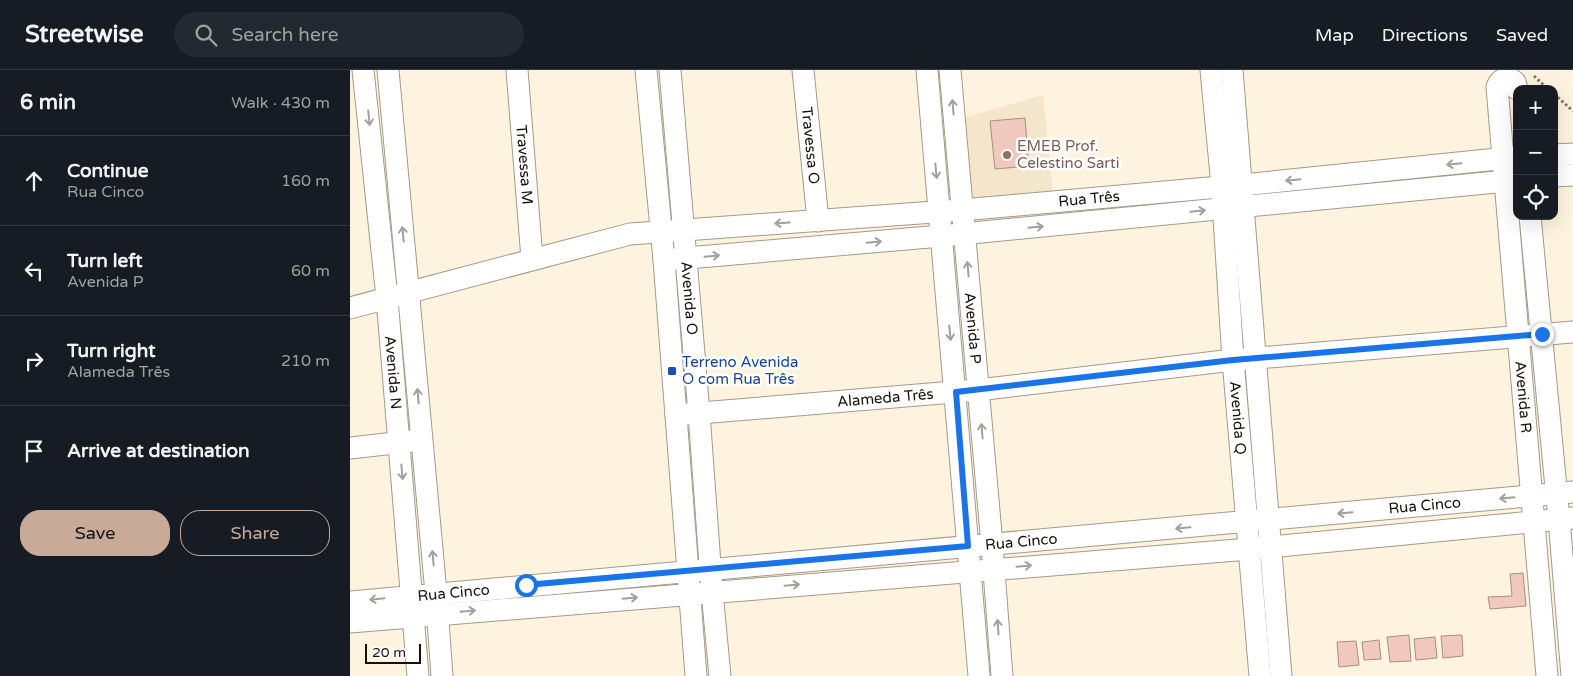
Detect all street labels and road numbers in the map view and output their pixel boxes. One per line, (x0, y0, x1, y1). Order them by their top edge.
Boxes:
street label: Travessa O (798, 106, 823, 185)
street label: Travessa M (512, 124, 537, 205)
street label: Rua Três (1058, 187, 1121, 210)
street label: Avenida O (677, 261, 701, 336)
street label: Avenida P (961, 291, 985, 365)
street label: Avenida N (381, 335, 405, 410)
street label: Avenida R (1511, 360, 1535, 434)
street label: Avenida Q (1226, 380, 1250, 456)
street label: Alameda Três (836, 385, 934, 411)
street label: Rua Cinco (1388, 493, 1462, 518)
street label: Rua Cinco (984, 529, 1058, 554)
street label: Rua Cinco (417, 580, 491, 605)

